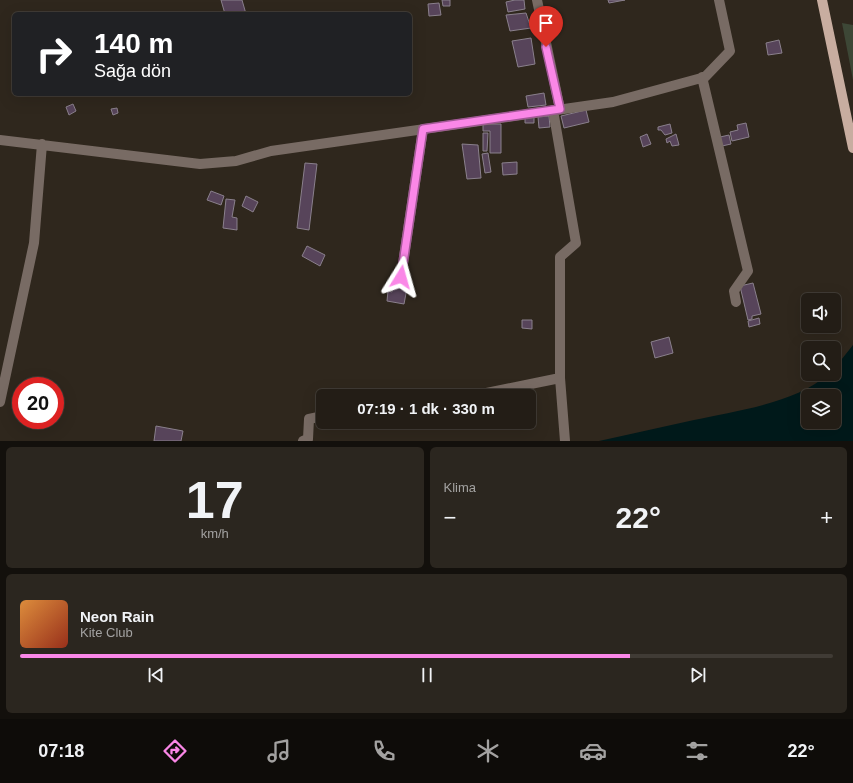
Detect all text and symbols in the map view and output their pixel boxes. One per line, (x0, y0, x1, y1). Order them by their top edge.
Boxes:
pin (529, 6, 563, 47)
icon: arrive (535, 12, 557, 34)
icon: right (28, 28, 80, 80)
text: 140 m (94, 28, 173, 59)
text: Sağa dön (94, 61, 171, 81)
position arrow (380, 256, 422, 298)
map controls (801, 293, 841, 429)
button: sound (801, 293, 841, 333)
button: search (801, 341, 841, 381)
speed limit sign: 20 (12, 377, 64, 429)
button: layers (801, 389, 841, 429)
text: 07:19 · 1 dk · 330 m (357, 400, 495, 417)
text: 17 (186, 471, 244, 529)
text: Klima (444, 480, 476, 495)
text: 22° (616, 501, 661, 534)
text: − (444, 505, 456, 530)
text: + (820, 505, 833, 530)
text: km/h (201, 526, 229, 541)
text: Neon Rain (80, 608, 154, 625)
text: Kite Club (80, 625, 133, 640)
icon: previous (145, 664, 167, 686)
icon: pause (416, 664, 438, 686)
icon: next (687, 664, 709, 686)
icon: directions (161, 737, 189, 765)
icon: music (265, 737, 293, 765)
icon: phone (370, 737, 398, 765)
icon: climate (474, 737, 502, 765)
icon: car (579, 737, 607, 765)
icon: filters (683, 737, 711, 765)
text: 07:18 (38, 741, 84, 761)
text: 22° (787, 741, 815, 761)

